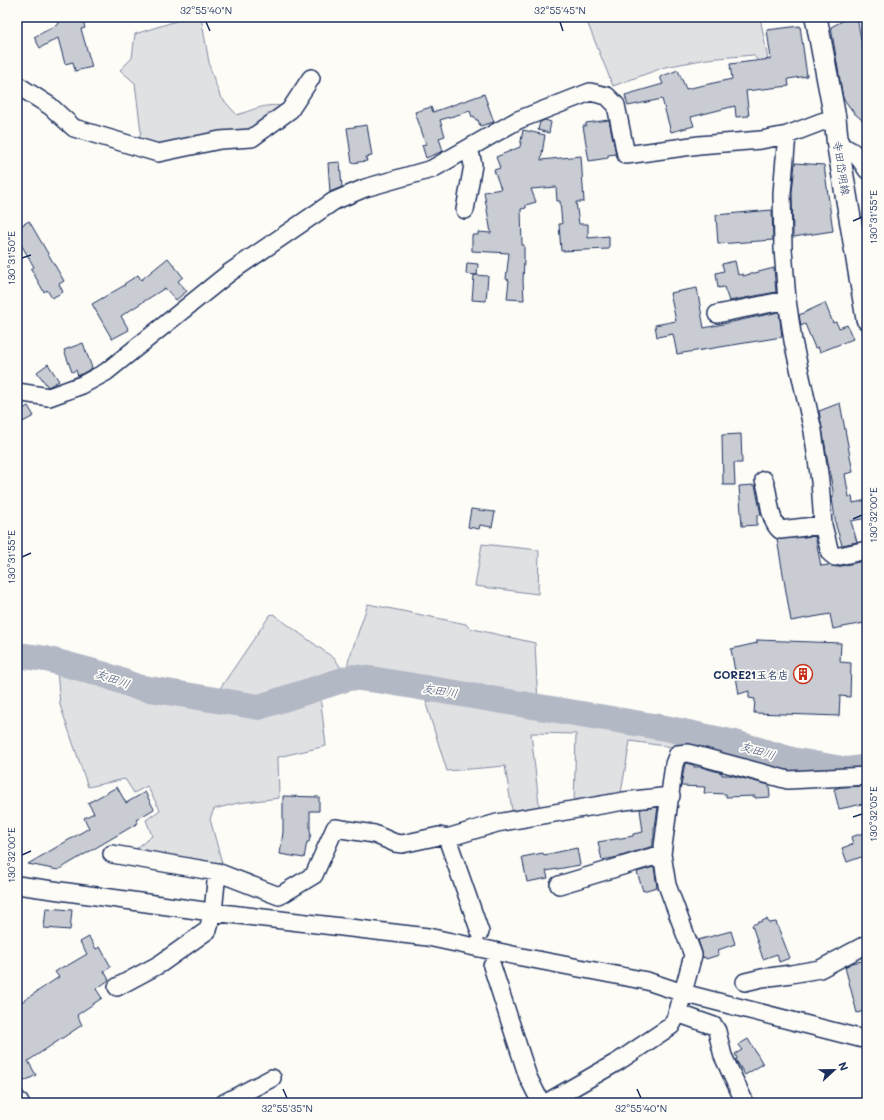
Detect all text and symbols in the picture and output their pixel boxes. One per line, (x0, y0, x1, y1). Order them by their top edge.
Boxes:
text: 32°55'40"N (180, 3, 232, 17)
text: 32°55'45"N (534, 3, 586, 17)
street label: 寺田岱明線 (830, 140, 854, 196)
text: 130°31'55"E (866, 190, 880, 244)
text: 130°31'50"E (4, 231, 18, 285)
text: 130°32'00"E (866, 487, 880, 543)
text: 130°31'55"E (4, 530, 18, 584)
building icon: CORE21玉名店 (792, 663, 814, 685)
water label: 友田川 (93, 665, 133, 691)
place label: CORE21玉名店 (713, 667, 789, 682)
water label: 友田川 (421, 679, 459, 701)
water label: 友田川 (738, 737, 778, 763)
text: 130°32'05"E (866, 786, 880, 842)
text: 130°32'00"E (4, 827, 18, 883)
north arrow (814, 1050, 854, 1090)
text: N (835, 1059, 852, 1073)
text: 32°55'35"N (261, 1101, 313, 1115)
text: 32°55'40"N (615, 1101, 667, 1115)

